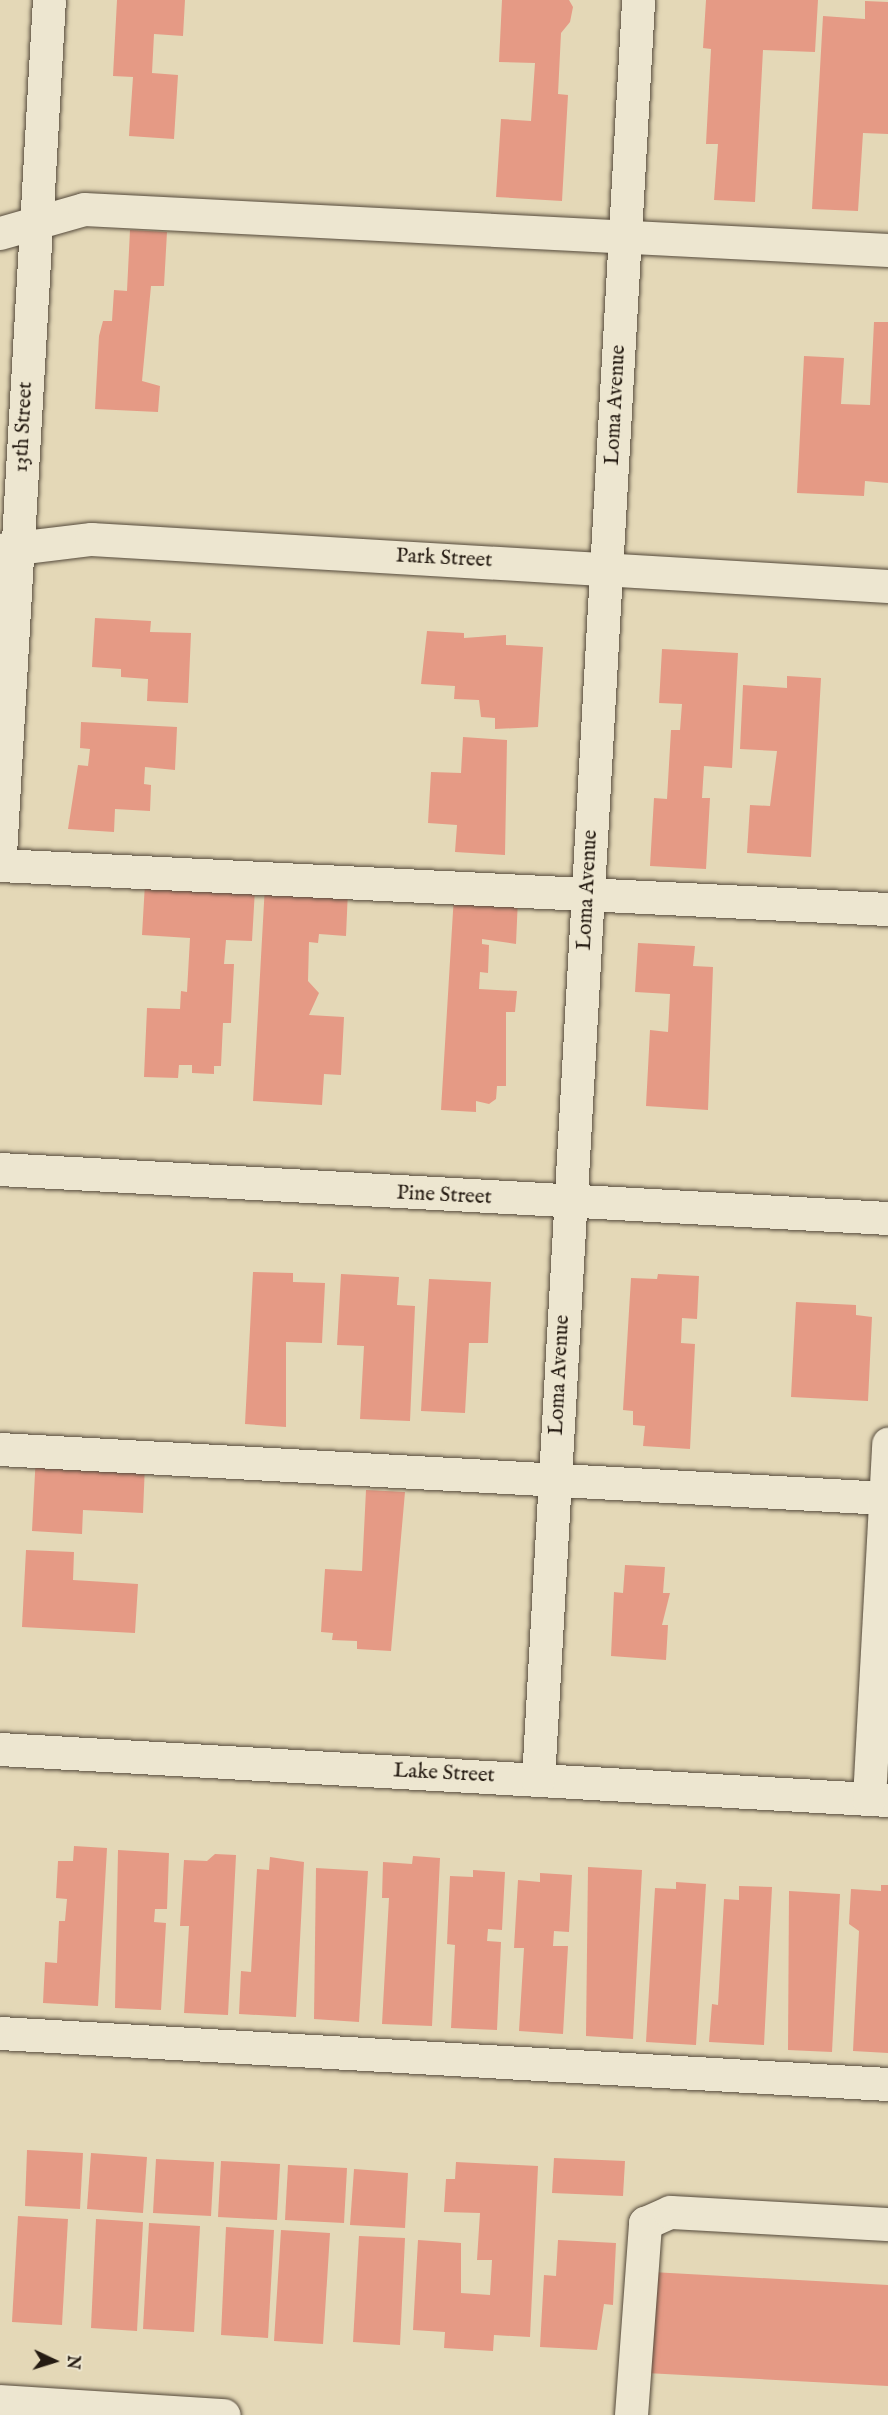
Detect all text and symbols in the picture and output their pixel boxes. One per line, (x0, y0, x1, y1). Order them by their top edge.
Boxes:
street label: Loma Avenue (600, 344, 632, 466)
street label: 13th Street (9, 381, 39, 473)
street label: Park Street (395, 544, 493, 574)
street label: Loma Avenue (572, 829, 604, 951)
street label: Pine Street (396, 1181, 492, 1211)
street label: Loma Avenue (544, 1314, 576, 1436)
street label: Lake Street (393, 1759, 495, 1789)
north arrow (24, 2331, 84, 2391)
text: N (61, 2355, 82, 2370)

